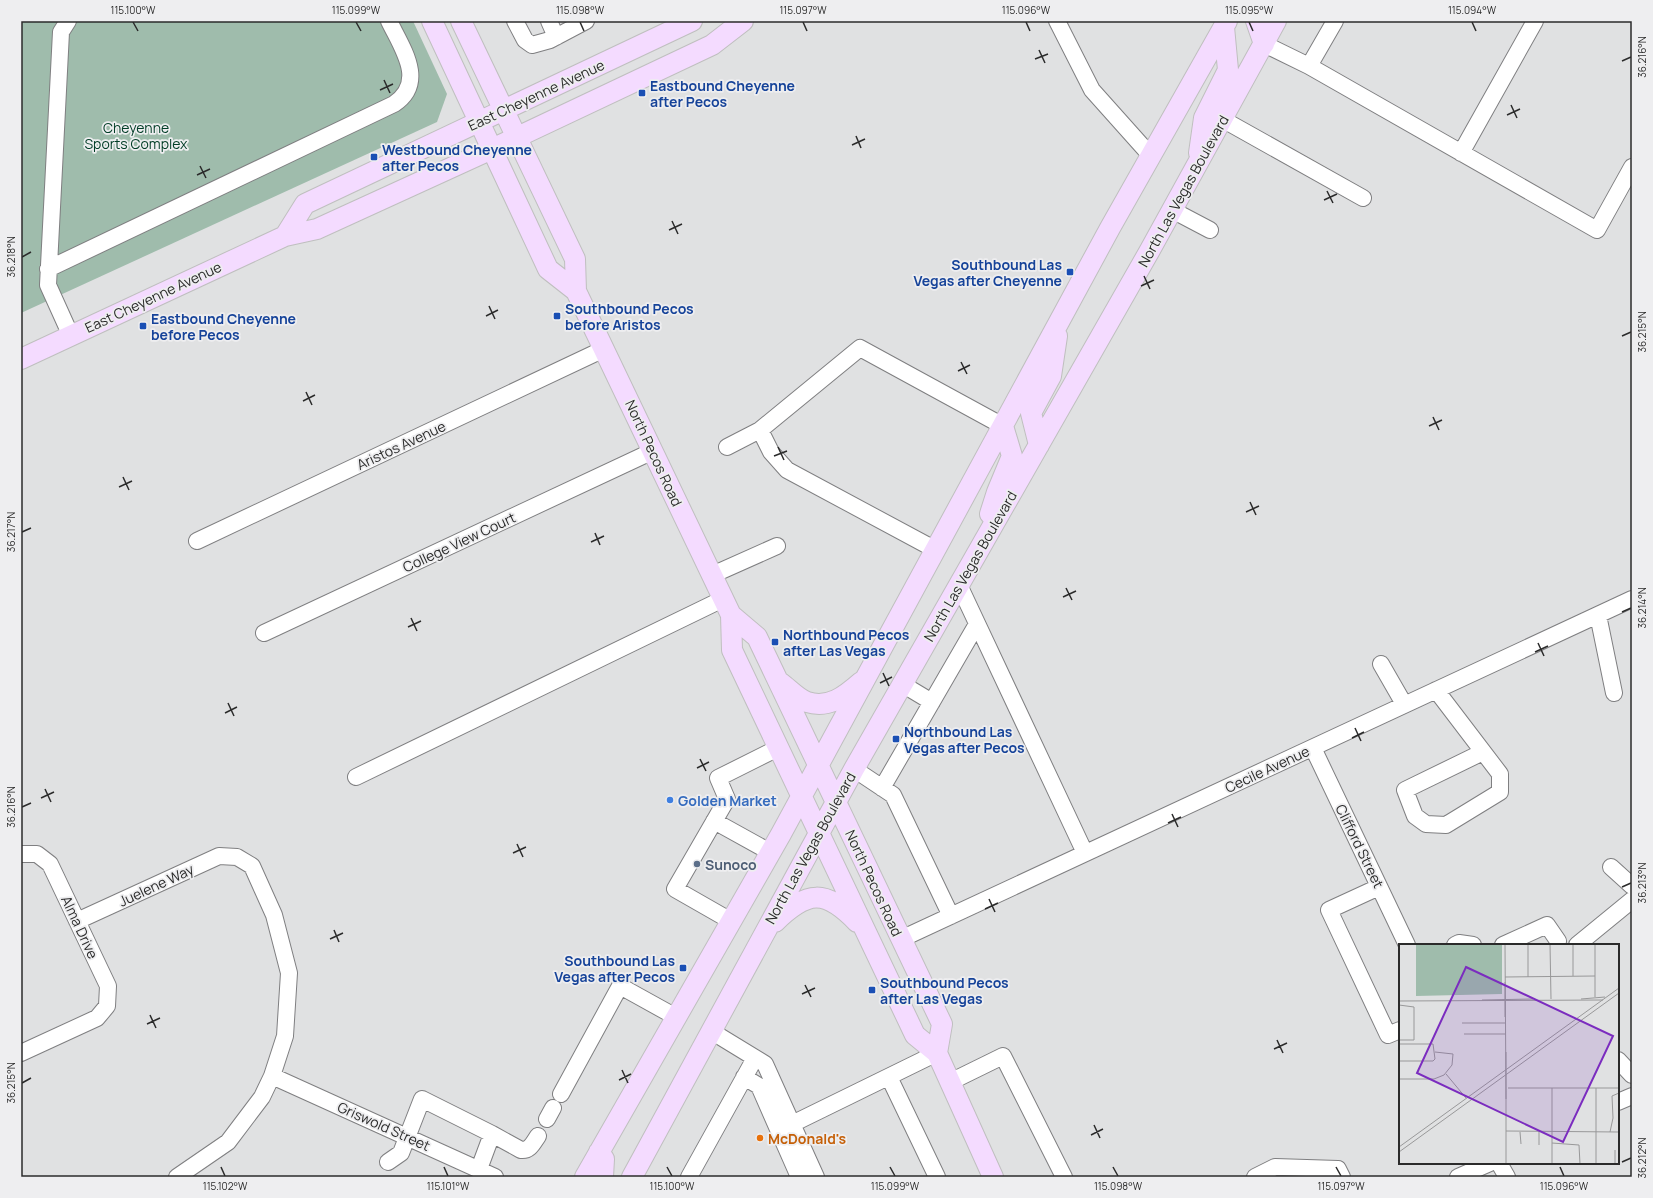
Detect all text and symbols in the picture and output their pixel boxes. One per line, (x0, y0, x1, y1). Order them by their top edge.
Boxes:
text: 115.100°W (111, 3, 156, 17)
text: 115.099°W (332, 3, 381, 17)
text: 115.098°W (556, 3, 605, 17)
text: 115.097°W (779, 3, 827, 17)
text: 115.096°W (1002, 3, 1051, 17)
text: 115.095°W (1225, 3, 1274, 17)
text: 115.094°W (1448, 3, 1497, 17)
text: 36.216°N (1635, 36, 1649, 78)
street label: East Cheyenne Avenue (465, 55, 607, 135)
place label: Eastbound Cheyenne after Pecos (650, 76, 795, 111)
marker: Eastbound Cheyenne after Pecos (637, 88, 647, 98)
street label: North Las Vegas Boulevard (1133, 112, 1233, 270)
park label: Cheyenne Sports Complex (84, 118, 188, 153)
place label: Westbound Cheyenne after Pecos (382, 140, 532, 175)
marker: Westbound Cheyenne after Pecos (369, 152, 379, 162)
text: 36.218°N (4, 236, 18, 278)
place label: Southbound Las Vegas after Cheyenne (914, 255, 1062, 290)
street label: East Cheyenne Avenue (82, 257, 224, 337)
marker: Southbound Las Vegas after Cheyenne (1065, 267, 1075, 277)
place label: Southbound Pecos before Aristos (565, 299, 694, 334)
place label: Eastbound Cheyenne before Pecos (151, 309, 296, 344)
marker: Southbound Pecos before Aristos (552, 311, 562, 321)
text: 36.215°N (1635, 311, 1649, 353)
marker: Eastbound Cheyenne before Pecos (138, 321, 148, 331)
street label: North Pecos Road (621, 397, 687, 509)
street label: Aristos Avenue (353, 416, 449, 474)
street label: North Las Vegas Boulevard (919, 487, 1021, 645)
street label: College View Court (399, 507, 519, 576)
text: 36.217°N (4, 512, 18, 552)
text: 36.214°N (1635, 587, 1649, 629)
place label: Northbound Pecos after Las Vegas (783, 625, 910, 660)
marker: Northbound Pecos after Las Vegas (770, 637, 780, 647)
place label: Northbound Las Vegas after Pecos (904, 722, 1025, 757)
marker: Northbound Las Vegas after Pecos (891, 734, 901, 744)
street label: Cecile Avenue (1222, 741, 1312, 797)
street label: North Las Vegas Boulevard (760, 769, 860, 927)
text: 36.216°N (4, 786, 18, 828)
place label: Golden Market (678, 791, 777, 810)
marker: Golden Market (665, 795, 675, 805)
street label: Clifford Street (1332, 801, 1389, 891)
street label: North Pecos Road (841, 827, 907, 939)
place label: Sunoco (705, 855, 757, 874)
street label: Juelene Way (115, 859, 197, 911)
marker: Sunoco (692, 859, 702, 869)
text: 36.213°N (1635, 862, 1649, 903)
street label: Alma Drive (57, 892, 103, 962)
inset map (1399, 944, 1619, 1164)
place label: Southbound Las Vegas after Pecos (554, 951, 675, 986)
marker: Southbound Las Vegas after Pecos (678, 963, 688, 973)
place label: Southbound Pecos after Las Vegas (880, 973, 1009, 1008)
marker: Southbound Pecos after Las Vegas (867, 985, 877, 995)
text: 36.215°N (4, 1062, 18, 1104)
street label: Griswold Street (335, 1097, 434, 1155)
place label: McDonald's (768, 1129, 846, 1148)
marker: McDonald's (755, 1133, 765, 1143)
text: 36.212°N (1635, 1137, 1649, 1178)
text: 115.102°W (203, 1179, 248, 1193)
text: 115.101°W (427, 1179, 470, 1193)
text: 115.100°W (650, 1179, 695, 1193)
text: 115.099°W (871, 1179, 920, 1193)
text: 115.098°W (1094, 1179, 1143, 1193)
text: 115.097°W (1317, 1179, 1365, 1193)
text: 115.096°W (1540, 1179, 1589, 1193)

